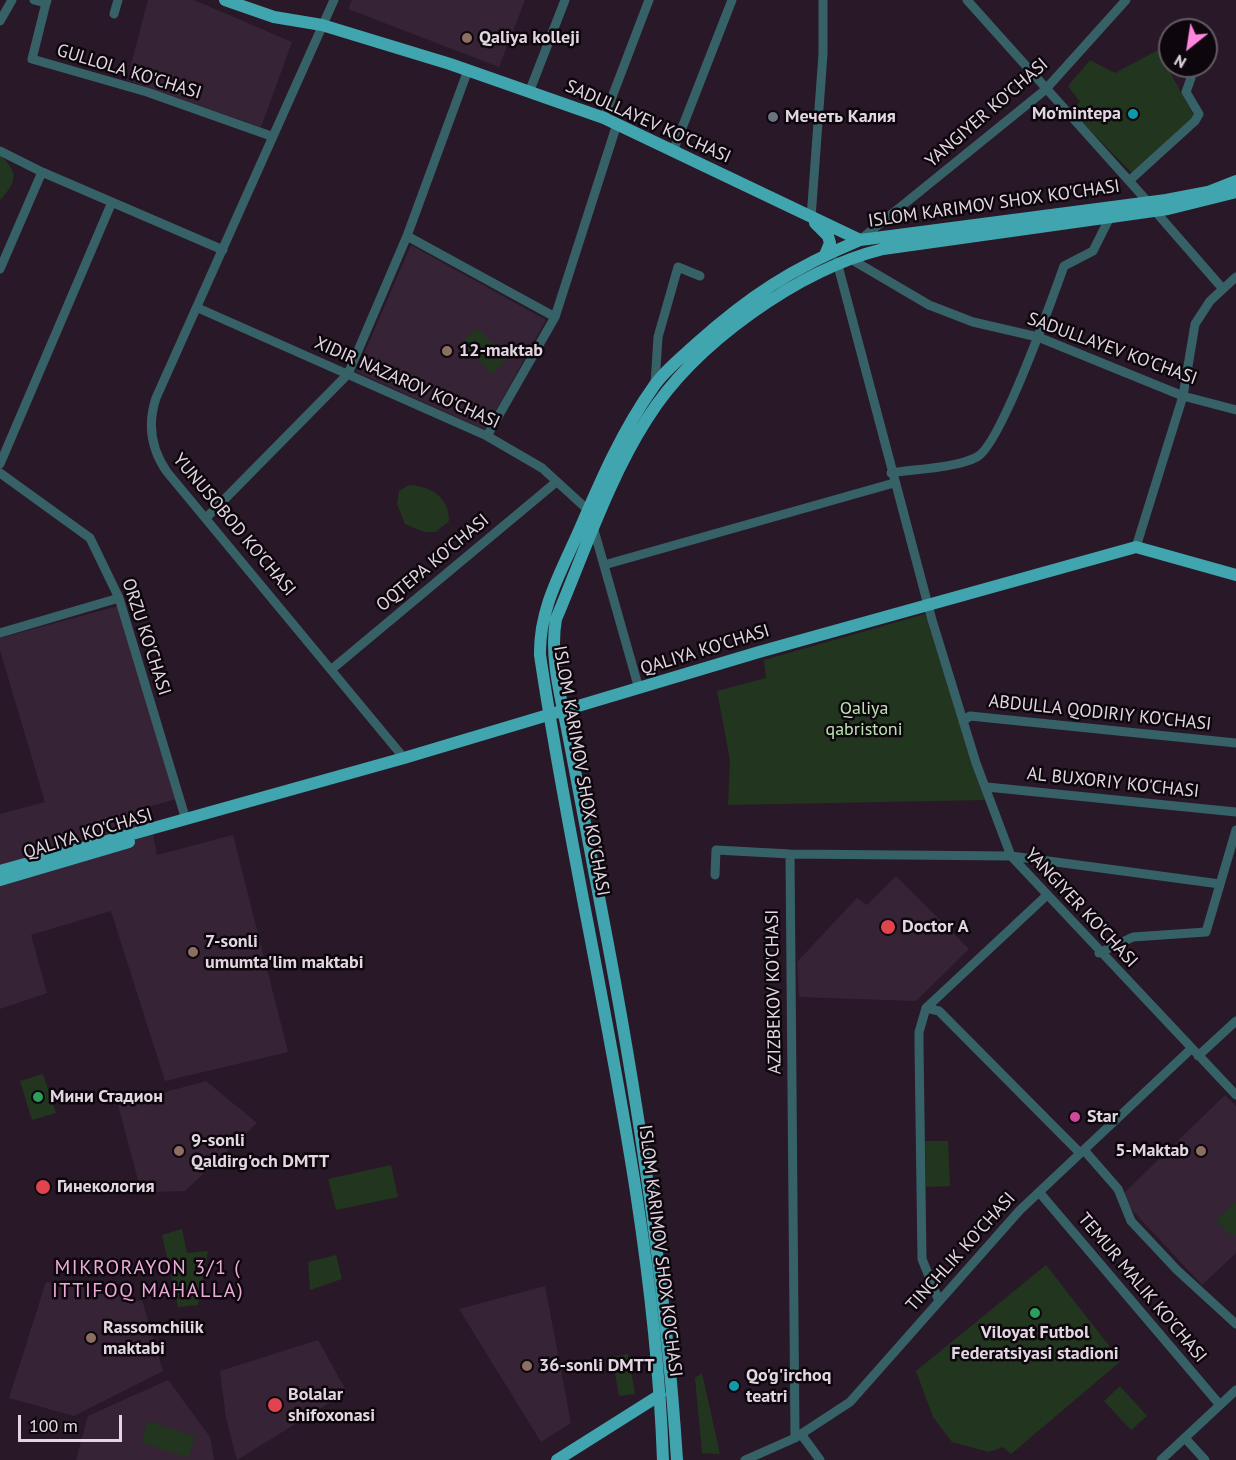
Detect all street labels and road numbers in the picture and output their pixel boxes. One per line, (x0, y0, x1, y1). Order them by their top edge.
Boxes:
street label: GULLOLA KO'CHASI (54, 40, 204, 104)
street label: YANGIYER KO'CHASI (921, 54, 1053, 172)
street label: SADULLAYEV KO'CHASI (562, 76, 734, 168)
street label: ISLOM KARIMOV SHOX KO'CHASI (867, 176, 1121, 232)
street label: SADULLAYEV KO'CHASI (1024, 308, 1200, 390)
street label: XIDIR NAZAROV KO'CHASI (311, 332, 503, 434)
street label: YUNUSOBOD KO'CHASI (168, 449, 300, 601)
street label: OQTEPA KO'CHASI (372, 510, 494, 616)
street label: ORZU KO'CHASI (117, 576, 175, 698)
street label: QALIYA KO'CHASI (638, 620, 772, 680)
street label: ISLOM KARIMOV SHOX KO'CHASI (548, 644, 614, 898)
street label: ABDULLA QODIRIY KO'CHASI (988, 691, 1212, 735)
street label: AL BUXORIY KO'CHASI (1026, 763, 1200, 803)
street label: QALIYA KO'CHASI (21, 804, 155, 864)
street label: YANGIYER KO'CHASI (1020, 844, 1142, 972)
street label: AZIZBEKOV KO'CHASI (762, 909, 786, 1075)
street label: ISLOM KARIMOV SHOX KO'CHASI (634, 1124, 686, 1378)
street label: TINCHLIK KO'CHASI (902, 1188, 1020, 1316)
street label: TEMUR MALIK KO'CHASI (1073, 1209, 1211, 1367)

